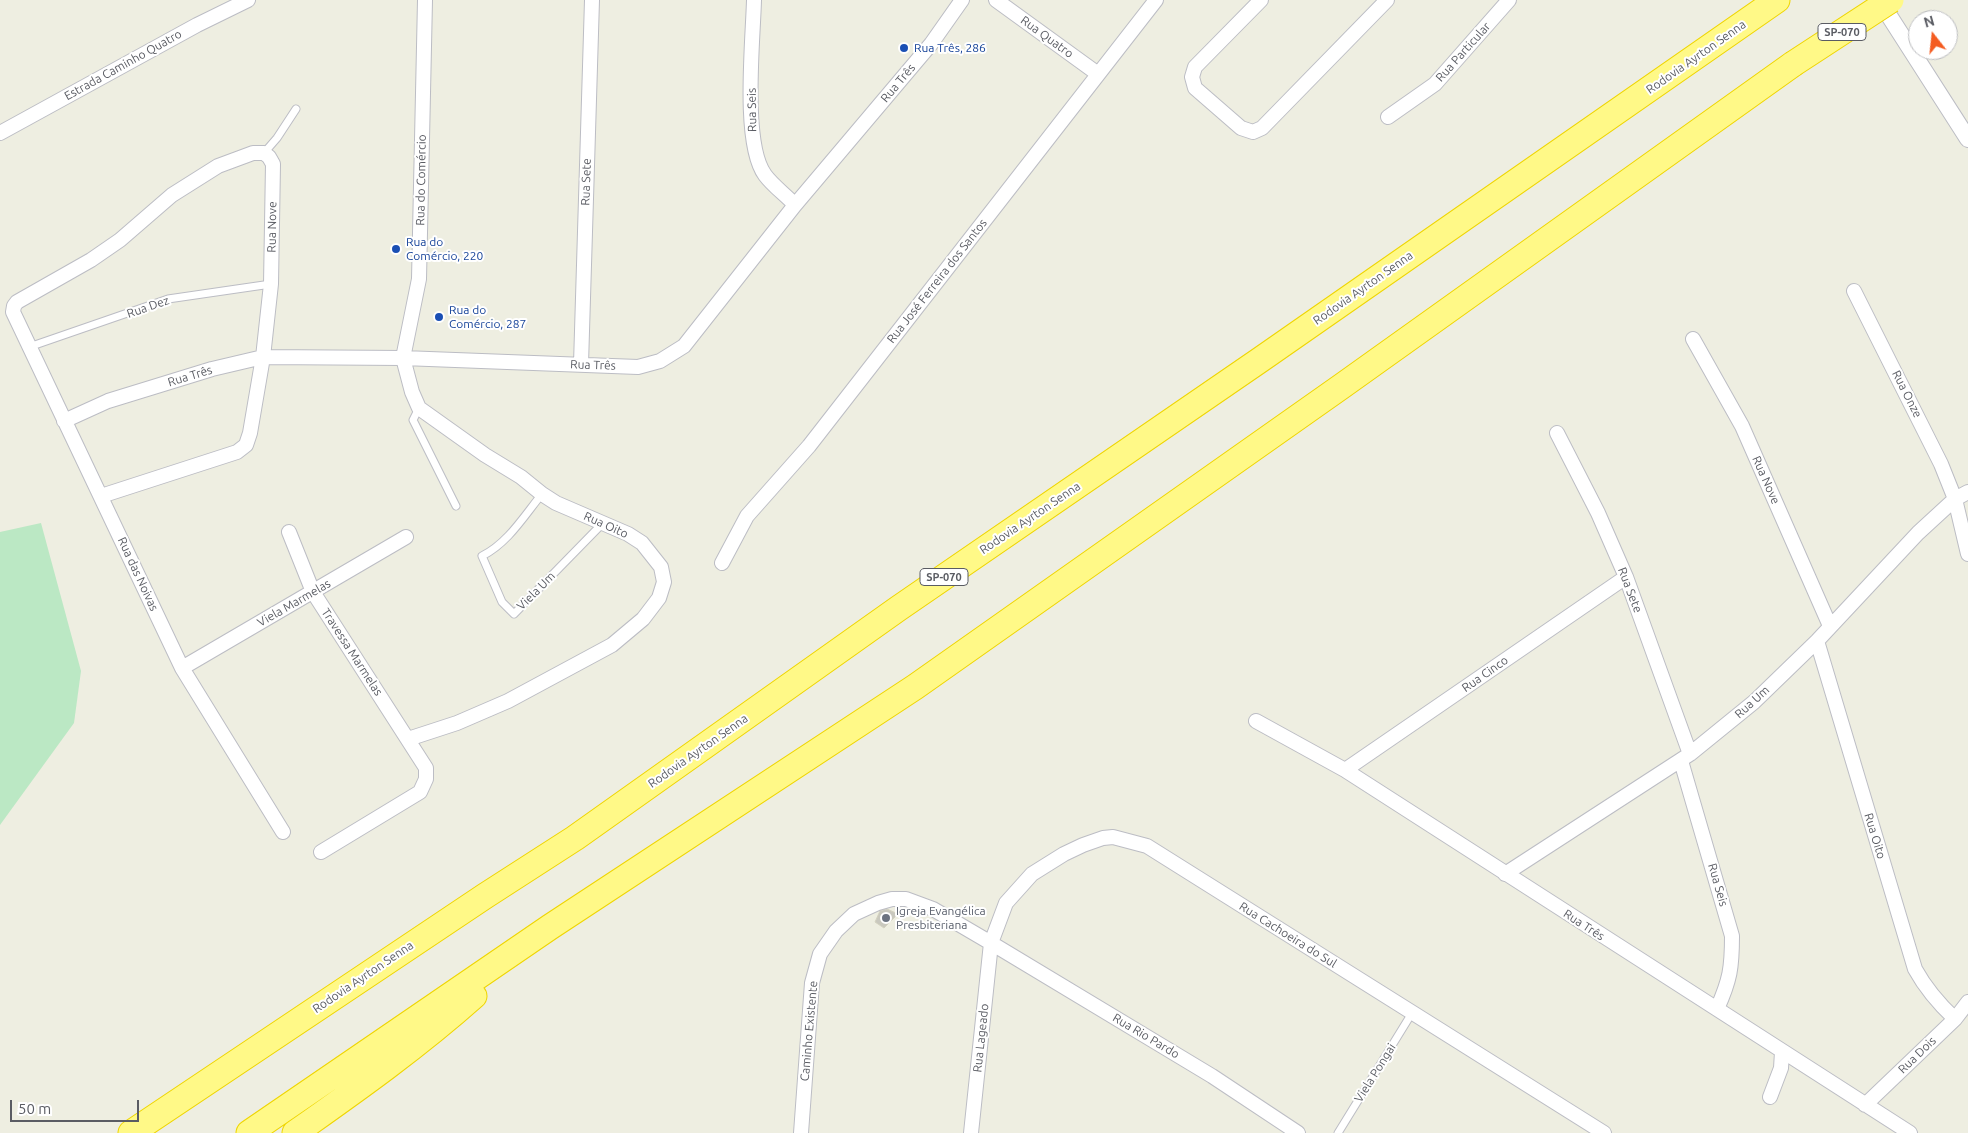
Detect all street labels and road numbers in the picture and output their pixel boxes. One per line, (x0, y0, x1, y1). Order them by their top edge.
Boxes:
street label: Rua Quatro (1018, 13, 1076, 61)
street label: Rodovia Ayrton Senna (1643, 17, 1749, 97)
street label: Rua Particular (1433, 19, 1493, 85)
road number: SP-070 (1818, 24, 1866, 41)
street label: Estrada Caminho Quatro (62, 27, 184, 103)
street label: Rua Três (878, 61, 918, 105)
street label: Rua Seis (744, 88, 760, 132)
street label: Rua do Comércio (413, 134, 429, 226)
street label: Rua Sete (578, 158, 594, 206)
street label: Rua Nove (264, 201, 280, 253)
street label: Rua José Ferreira dos Santos (884, 216, 990, 346)
street label: Rodovia Ayrton Senna (1310, 248, 1416, 328)
street label: Rua Dez (125, 293, 171, 321)
street label: Rua Três (570, 357, 616, 373)
street label: Rua Três (166, 362, 214, 390)
street label: Rua Onze (1889, 368, 1925, 420)
street label: Rua Nove (1749, 454, 1783, 506)
street label: Rodovia Ayrton Senna (977, 479, 1083, 557)
street label: Rua Oito (582, 509, 630, 541)
street label: Rua das Noivas (115, 535, 161, 613)
street label: Rua Sete (1615, 565, 1645, 615)
road number: SP-070 (920, 568, 968, 586)
street label: Viela Um (514, 569, 558, 613)
street label: Viela Marmelas (255, 576, 333, 630)
street label: Travessa Marmelas (318, 606, 386, 698)
street label: Rua Cinco (1459, 653, 1511, 695)
street label: Rua Um (1732, 683, 1772, 721)
street label: Rodovia Ayrton Senna (645, 711, 751, 791)
street label: Rua Oito (1861, 811, 1889, 861)
street label: Rua Seis (1705, 862, 1731, 908)
street label: Rua Cachoeira do Sul (1237, 899, 1339, 971)
street label: Rua Três (1561, 906, 1607, 944)
street label: Rodovia Ayrton Senna (310, 938, 416, 1016)
street label: Caminho Existente (797, 980, 821, 1082)
street label: Rua Lageado (970, 1003, 992, 1073)
street label: Rua Rio Pardo (1110, 1010, 1182, 1062)
street label: Rua Dois (1895, 1034, 1939, 1076)
street label: Viela Pongai (1351, 1041, 1399, 1105)

